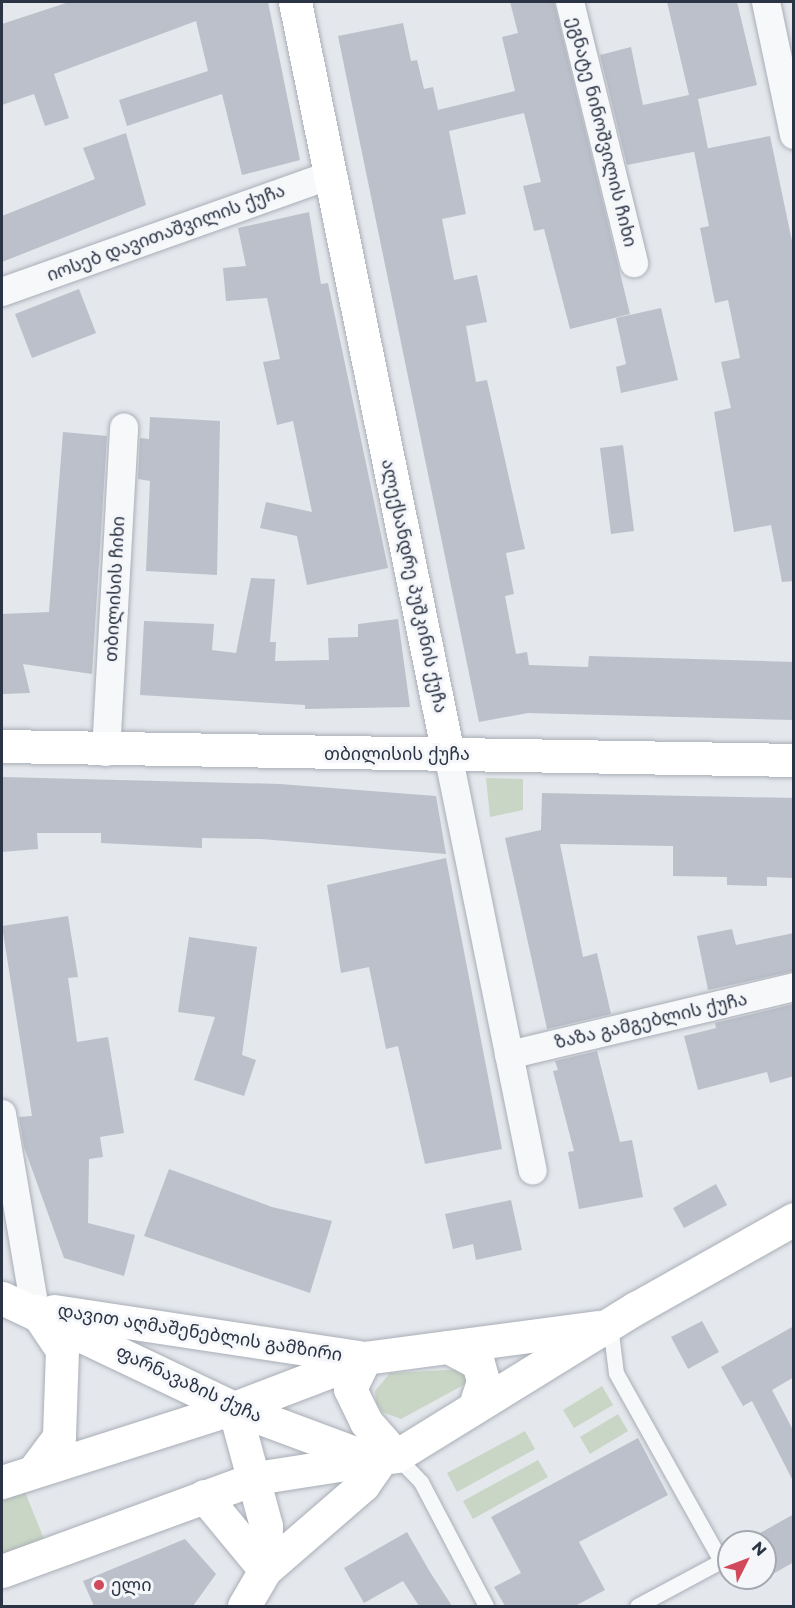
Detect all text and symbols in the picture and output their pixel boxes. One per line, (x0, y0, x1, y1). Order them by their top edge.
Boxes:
street label: ეგნატე ნინოშვილის ჩიხი (563, 15, 641, 249)
street label: იოსებ დავითაშვილის ქუჩა (44, 180, 288, 286)
street label: ალექსანდრე პუშკინის ქუჩა (377, 457, 451, 715)
street label: თბილისის ჩიხი (100, 515, 130, 663)
street label: თბილისის ქუჩა (324, 743, 470, 765)
street label: ზაზა გამგებლის ქუჩა (553, 988, 749, 1054)
street label: დავით აღმაშენებლის გამზირი (56, 1300, 344, 1366)
street label: ფარნავაზის ქუჩა (113, 1341, 265, 1427)
north arrow (717, 1530, 777, 1590)
text: N (748, 1538, 771, 1560)
place label: ელი (111, 1574, 152, 1596)
marker: ელი (92, 1578, 106, 1592)

